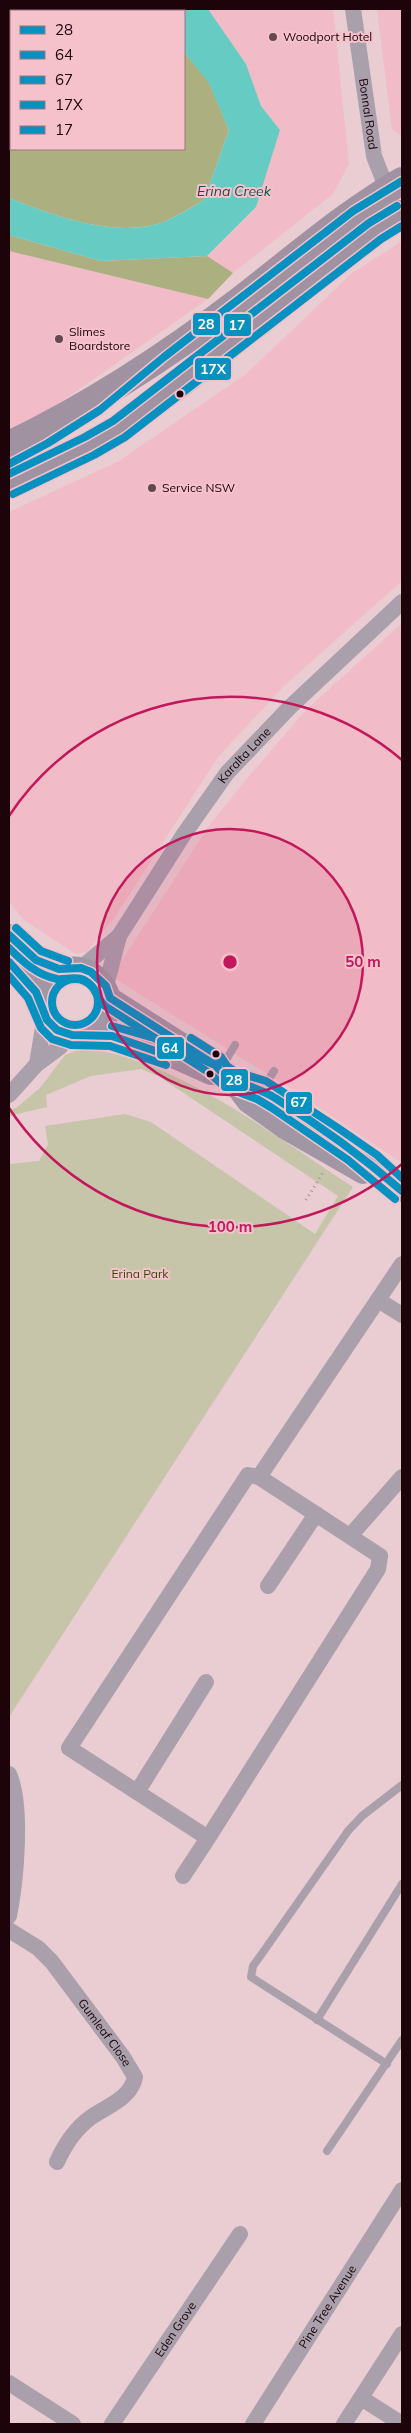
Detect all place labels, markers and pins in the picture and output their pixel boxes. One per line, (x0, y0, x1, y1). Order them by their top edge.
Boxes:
place label: Woodport Hotel (283, 29, 372, 44)
marker: Woodport Hotel (267, 31, 279, 43)
place label: Slimes Boardstore (69, 324, 130, 353)
marker: Slimes Boardstore (53, 333, 65, 345)
unlabelled marker (175, 389, 185, 399)
place label: Service NSW (162, 480, 235, 495)
marker: Service NSW (146, 482, 158, 494)
centre of rings (221, 953, 239, 971)
unlabelled marker (211, 1049, 221, 1059)
unlabelled marker (205, 1069, 215, 1079)

